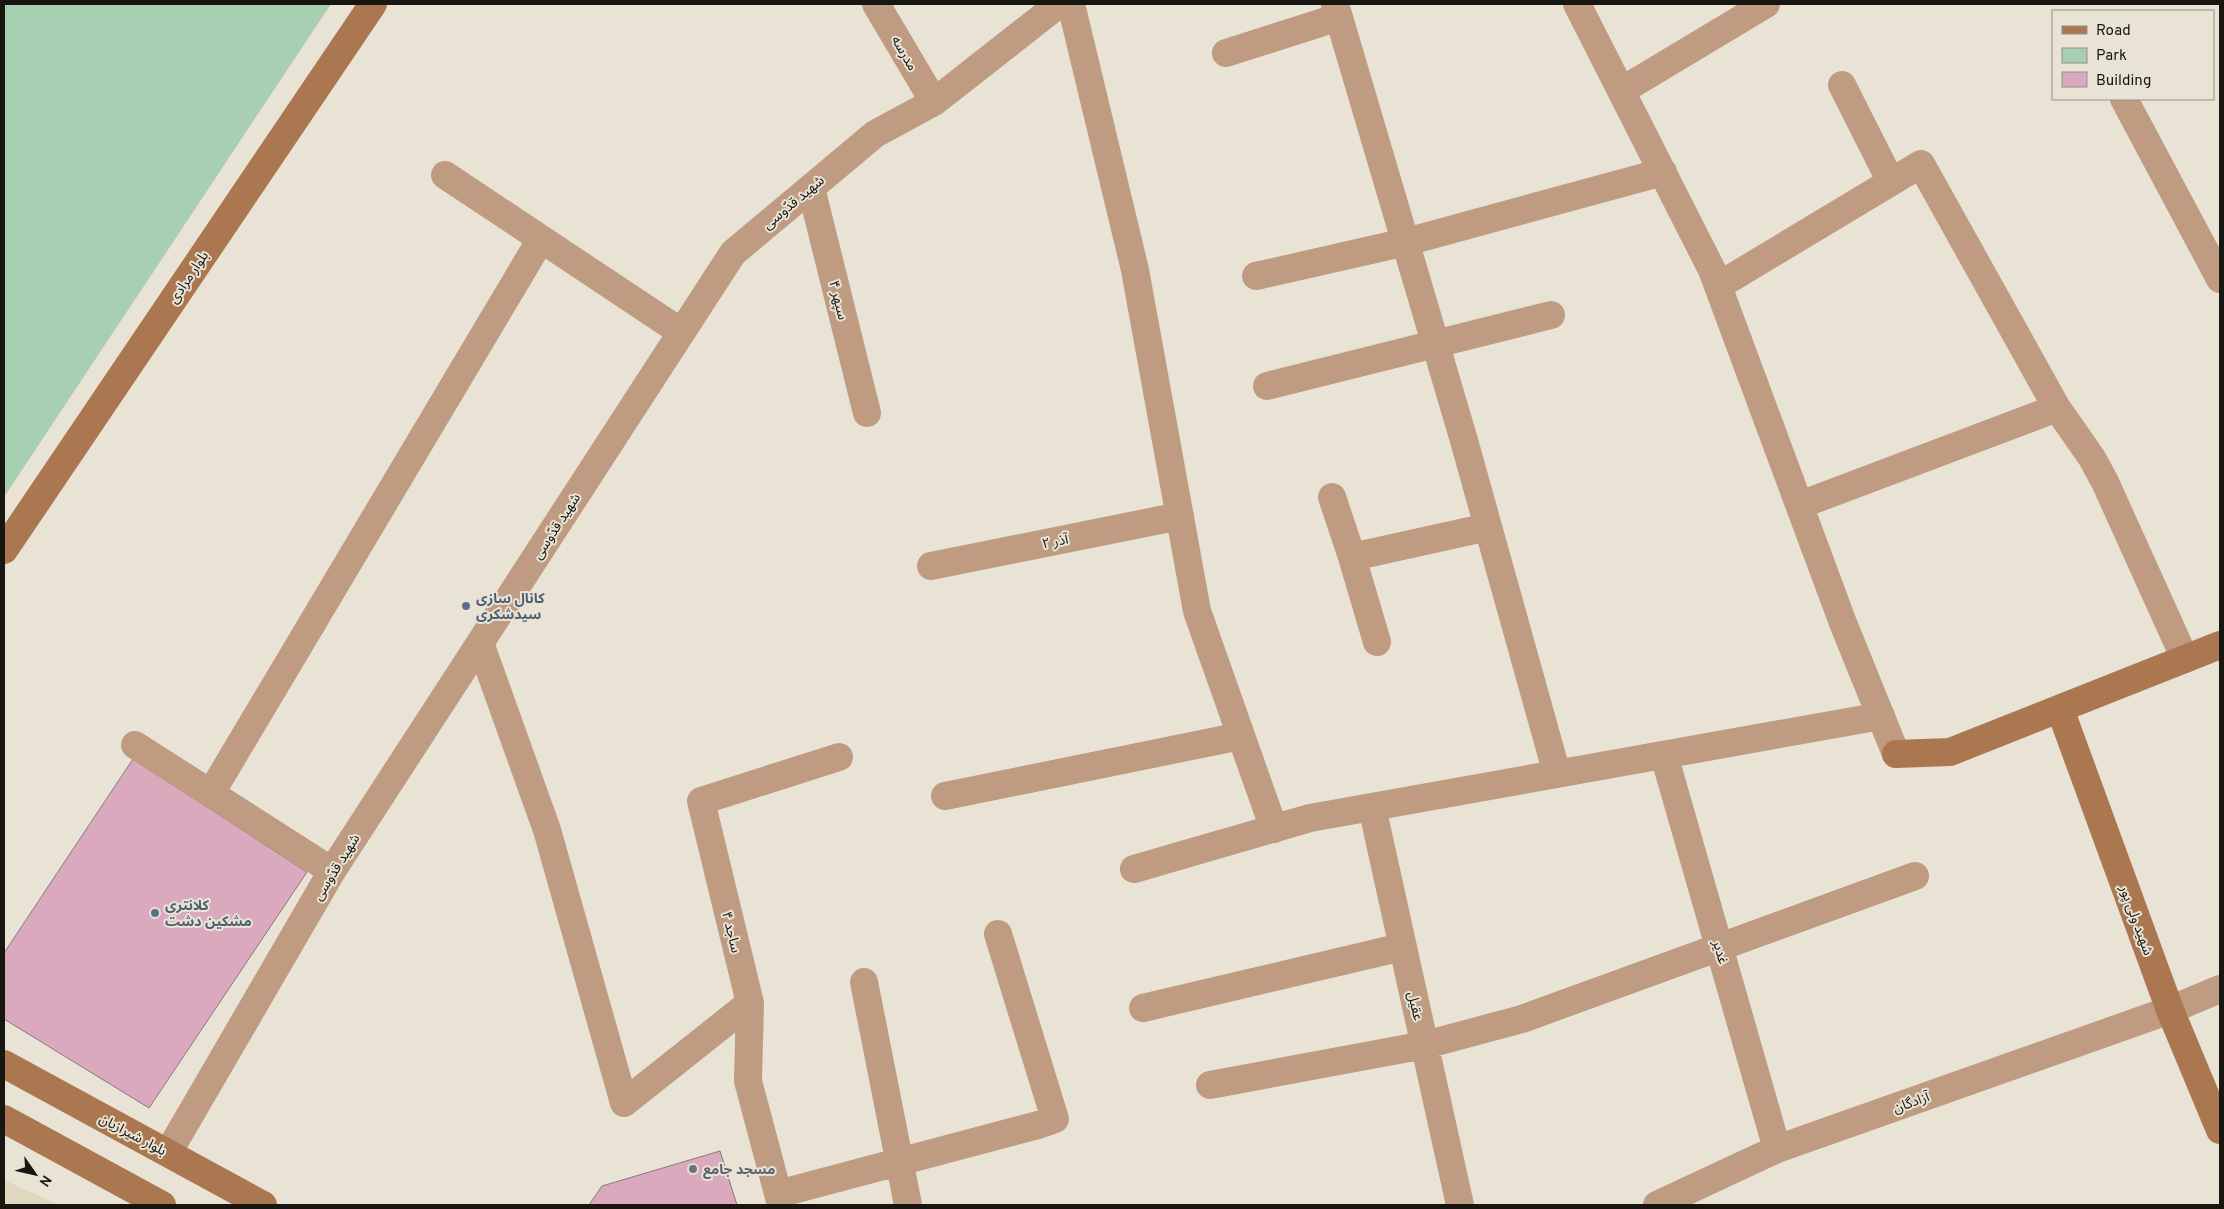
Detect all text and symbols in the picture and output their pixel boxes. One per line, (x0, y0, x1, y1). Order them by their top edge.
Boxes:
legend (2052, 10, 2214, 100)
text: Road (2096, 22, 2131, 41)
street label: مدرسه (887, 33, 920, 74)
text: Park (2096, 47, 2127, 66)
text: Building (2096, 72, 2151, 91)
street label: شهید قدّوسی (760, 172, 828, 234)
street label: بلوار مرادی (166, 248, 213, 307)
street label: سپهر ۴ (824, 279, 851, 322)
street label: شهید قدّوسی (530, 491, 585, 563)
street label: آذر ۲ (1041, 531, 1071, 553)
place label: کانال سازی سیدشکری (476, 591, 545, 624)
marker: کانال سازی سیدشکری (460, 600, 472, 612)
street label: شهید قدّوسی (310, 831, 364, 904)
street label: شهید ولی پور (2115, 882, 2156, 958)
place label: کلانتری مشکین دشت (165, 898, 252, 931)
marker: کلانتری مشکین دشت (149, 907, 161, 919)
street label: ساجد ۴ (717, 910, 744, 955)
street label: غدیر (1708, 937, 1731, 966)
street label: عقیل (1403, 990, 1426, 1023)
street label: آزادگان (1891, 1089, 1933, 1118)
street label: بلوار شیرازیان (96, 1111, 169, 1160)
north arrow (10, 1149, 60, 1199)
place label: مسجد جامع (703, 1162, 775, 1179)
marker: مسجد جامع (687, 1163, 699, 1175)
text: N (35, 1172, 54, 1189)

